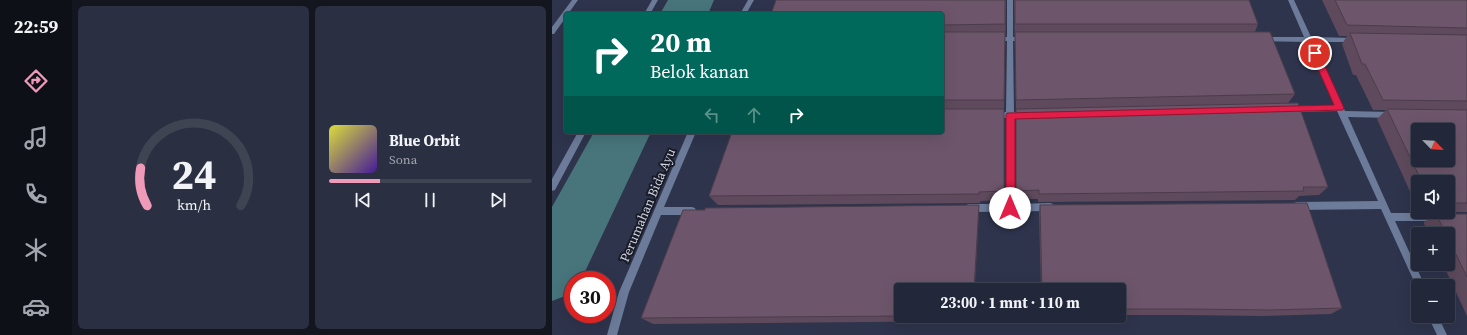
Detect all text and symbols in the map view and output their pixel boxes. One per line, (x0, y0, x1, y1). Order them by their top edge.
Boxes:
text: 22:59 (14, 14, 58, 39)
text: 20 m (650, 23, 712, 61)
icon: right (584, 28, 636, 80)
pin (1298, 36, 1332, 70)
icon: arrive (1304, 42, 1326, 64)
text: Belok kanan (650, 59, 749, 84)
icon: directions (22, 67, 50, 95)
icon: left (701, 104, 723, 126)
icon: ahead (743, 104, 765, 126)
icon: right (785, 104, 807, 126)
north arrow (1411, 123, 1455, 167)
map controls (1411, 123, 1455, 323)
icon: music (22, 124, 50, 152)
text: Blue Orbit (389, 130, 460, 151)
text: 24 (171, 145, 216, 202)
street label: Perumahan Bida Ayu (616, 145, 679, 265)
text: Sona (389, 151, 417, 168)
button: sound (1411, 175, 1455, 219)
icon: phone (22, 180, 50, 208)
position arrow (989, 187, 1031, 229)
icon: previous (352, 189, 374, 211)
icon: pause (419, 189, 441, 211)
icon: next (487, 189, 509, 211)
text: km/h (177, 194, 211, 214)
button: + (1411, 227, 1455, 271)
icon: climate (22, 236, 50, 264)
speed limit sign: 30 (564, 271, 616, 323)
button: − (1411, 279, 1455, 323)
text: 23:00 · 1 mnt · 110 m (940, 292, 1080, 313)
icon: car (22, 293, 50, 321)

